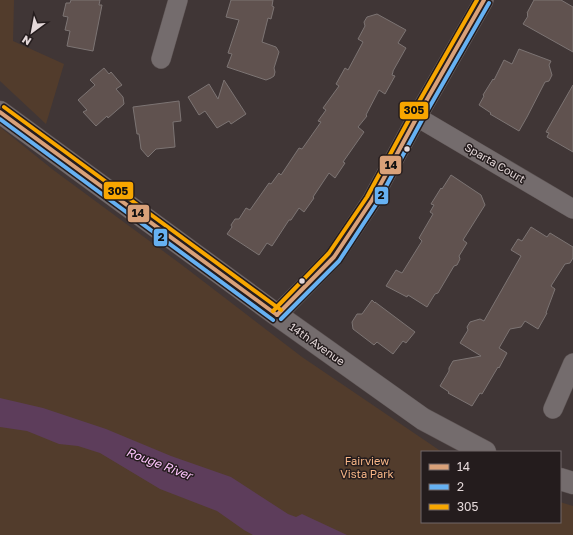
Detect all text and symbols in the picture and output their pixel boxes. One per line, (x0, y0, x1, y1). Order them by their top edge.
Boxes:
north arrow (12, 12, 52, 52)
text: N (19, 33, 33, 49)
line badge: 305 (399, 101, 429, 120)
text: 305 (404, 103, 425, 116)
street label: Sparta Court (463, 140, 528, 185)
unlabelled marker (402, 144, 412, 154)
line badge: 14 (379, 155, 402, 175)
text: 14 (385, 158, 397, 171)
line badge: 305 (103, 181, 134, 200)
text: 305 (108, 184, 129, 197)
line badge: 2 (374, 186, 389, 205)
text: 2 (378, 188, 385, 201)
line badge: 14 (127, 204, 150, 223)
text: 14 (132, 206, 144, 219)
line badge: 2 (153, 228, 168, 247)
text: 2 (158, 230, 165, 243)
unlabelled marker (297, 276, 307, 286)
street label: 14th Avenue (287, 320, 348, 367)
water label: Rouge River (124, 444, 196, 484)
legend (421, 451, 561, 523)
park label: Fairview Vista Park (340, 454, 394, 480)
text: 14 (457, 459, 470, 474)
text: 2 (457, 479, 464, 494)
text: 305 (457, 499, 478, 514)

